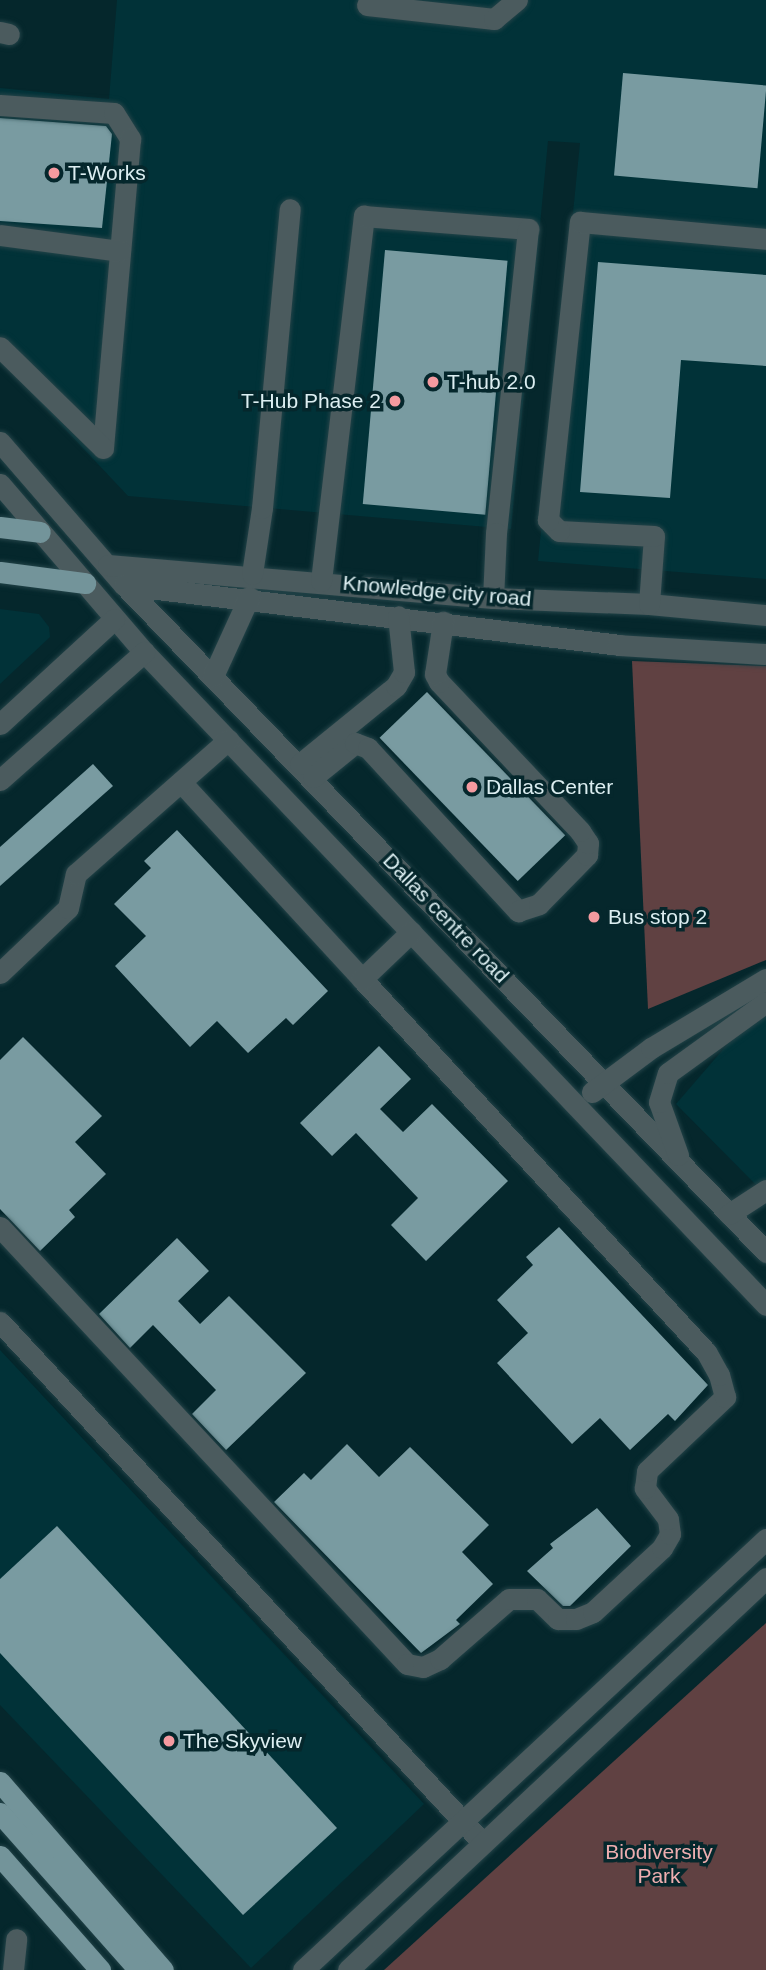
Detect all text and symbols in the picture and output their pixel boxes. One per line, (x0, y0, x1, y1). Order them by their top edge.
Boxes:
place label: T-Works (68, 160, 146, 186)
marker: T-Works (46, 165, 62, 181)
place label: T-hub 2.0 (447, 369, 536, 395)
marker: T-hub 2.0 (425, 374, 441, 390)
place label: T-Hub Phase 2 (241, 388, 381, 414)
marker: T-Hub Phase 2 (387, 393, 403, 409)
street label: Knowledge city road (342, 570, 532, 612)
place label: Dallas Center (486, 774, 613, 800)
marker: Dallas Center (464, 779, 480, 795)
street label: Dallas centre road (378, 848, 514, 988)
place label: Bus stop 2 (608, 904, 707, 930)
marker: Bus stop 2 (586, 909, 602, 925)
place label: The Skyview (183, 1728, 302, 1754)
marker: The Skyview (161, 1733, 177, 1749)
park label: Biodiversity Park (605, 1839, 713, 1889)

